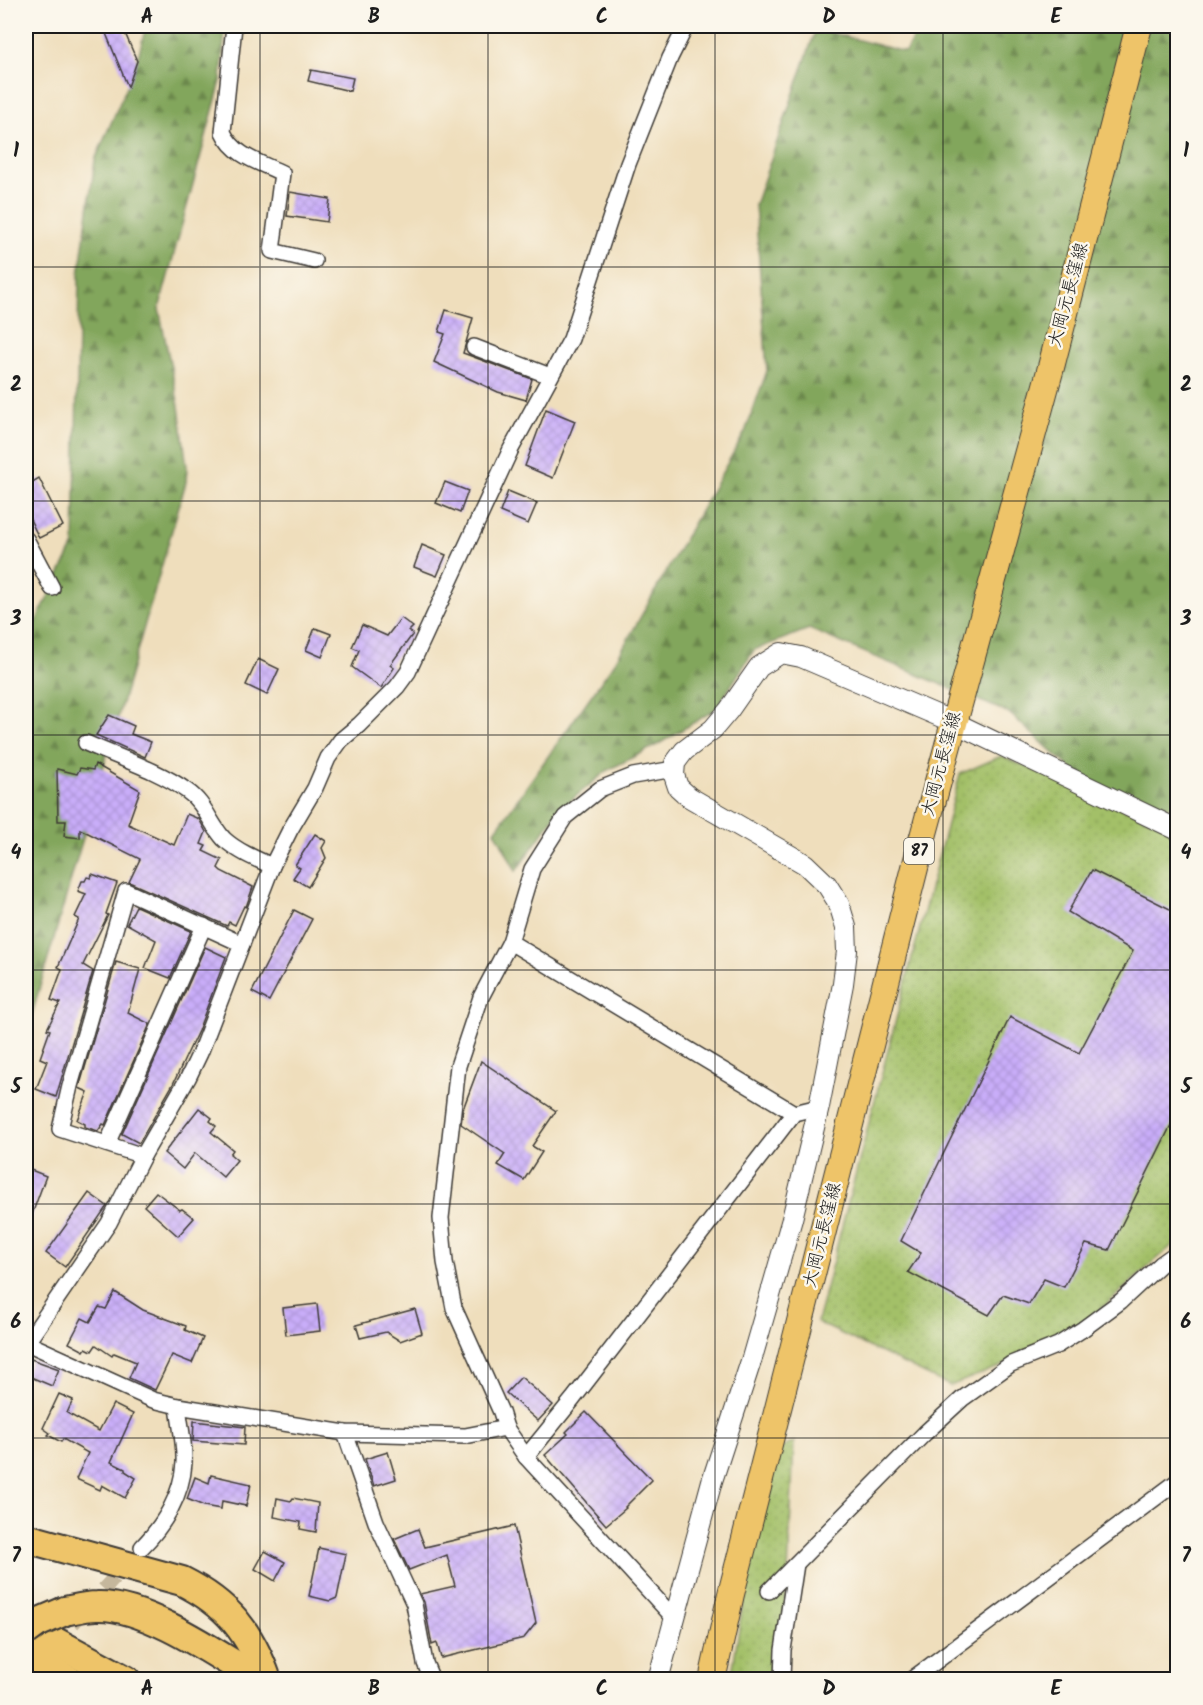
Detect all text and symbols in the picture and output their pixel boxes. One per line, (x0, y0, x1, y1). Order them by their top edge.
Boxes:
text: A (141, 2, 153, 34)
text: B (368, 2, 380, 34)
text: C (596, 2, 608, 34)
text: D (822, 2, 836, 34)
text: E (1050, 2, 1062, 34)
text: 1 (13, 136, 19, 168)
text: 1 (1183, 136, 1189, 168)
street label: 大岡元長窪線 (1041, 239, 1097, 351)
text: 2 (10, 370, 22, 402)
text: 2 (1180, 370, 1192, 402)
text: 3 (10, 604, 22, 636)
text: 3 (1180, 604, 1192, 636)
street label: 大岡元長窪線 (914, 708, 970, 820)
text: 4 (11, 838, 22, 870)
road number: 87 (904, 838, 934, 864)
text: 4 (1181, 838, 1192, 870)
text: 5 (10, 1072, 23, 1104)
text: 5 (1180, 1072, 1193, 1104)
street label: 大岡元長窪線 (796, 1179, 850, 1291)
text: 6 (11, 1307, 22, 1339)
text: 6 (1181, 1307, 1192, 1339)
text: 7 (11, 1541, 21, 1573)
text: 7 (1181, 1541, 1191, 1573)
text: A (141, 1674, 153, 1705)
text: B (368, 1674, 380, 1705)
text: C (596, 1674, 608, 1705)
text: D (822, 1674, 836, 1705)
text: E (1050, 1674, 1062, 1705)

